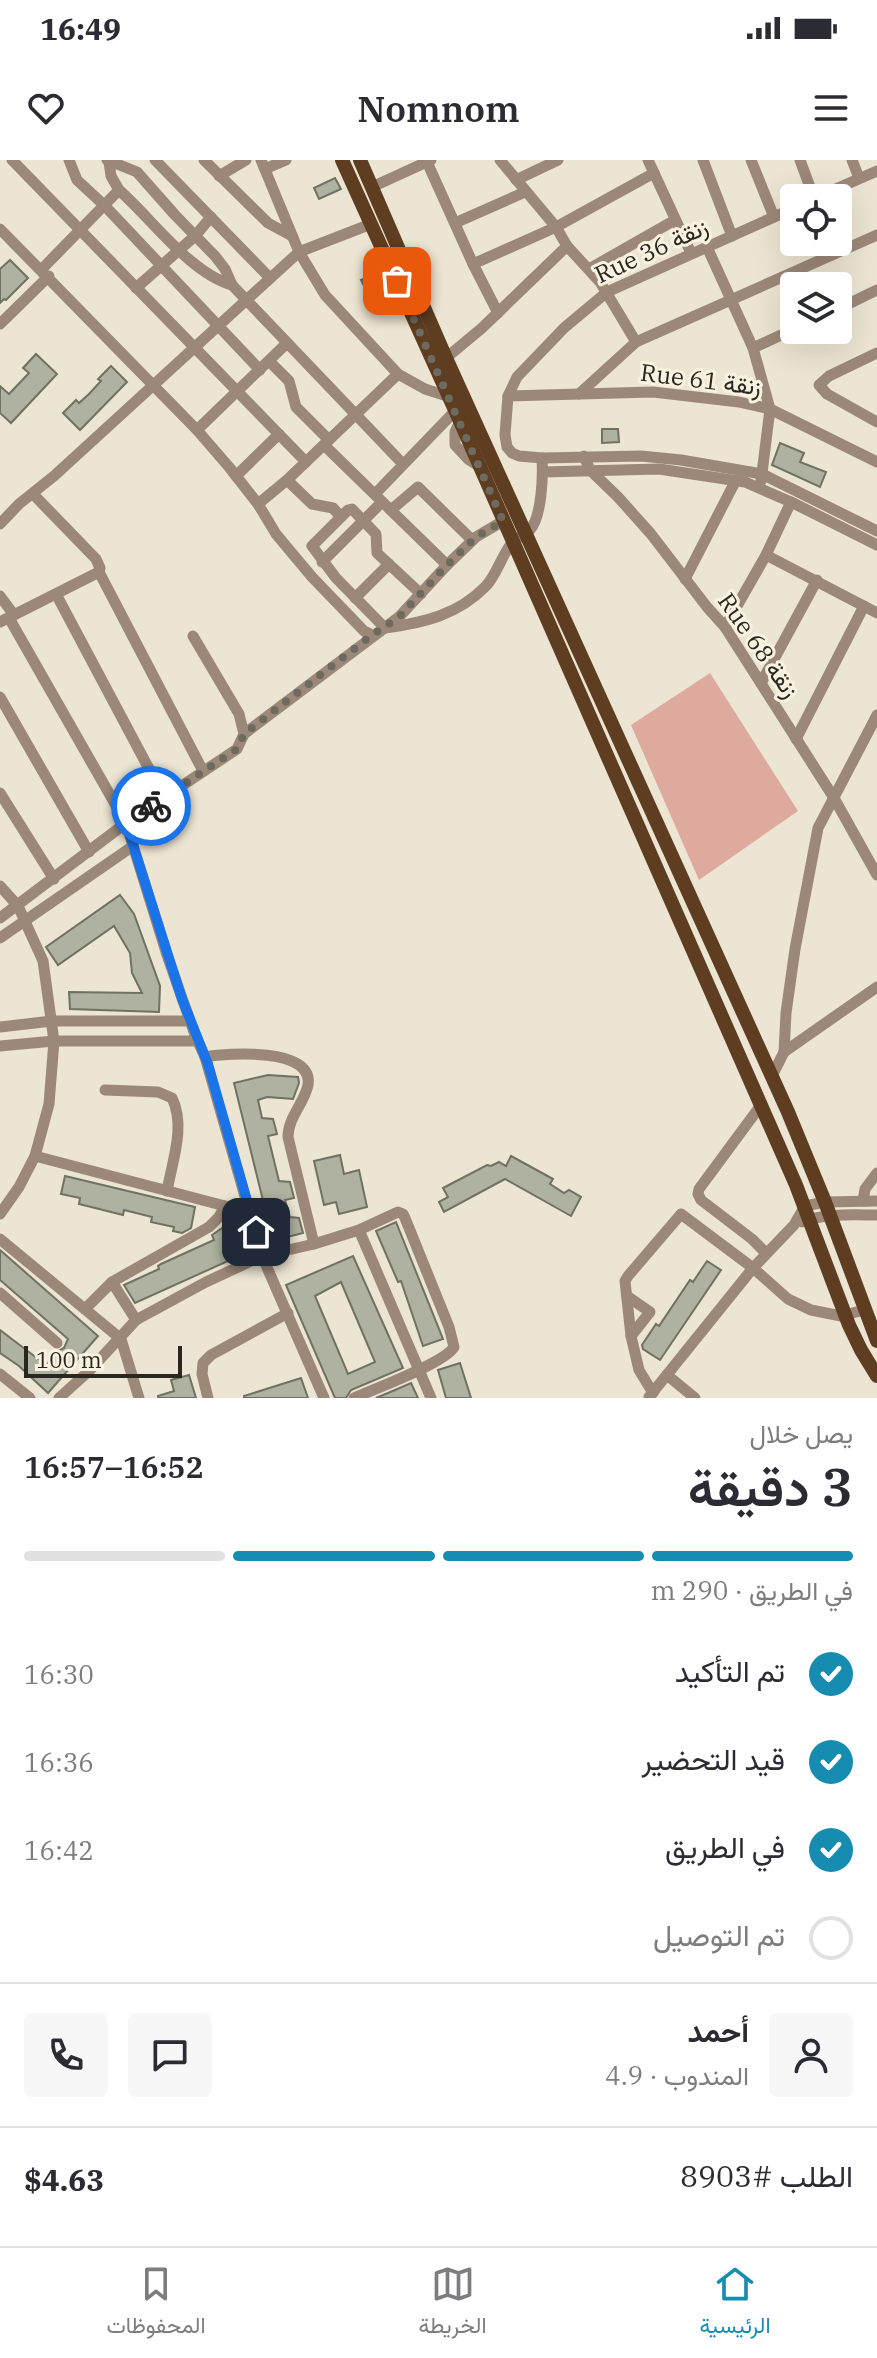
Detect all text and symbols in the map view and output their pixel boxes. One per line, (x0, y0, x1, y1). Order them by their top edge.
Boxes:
text: 16:49 (40, 9, 121, 48)
text: Nomnom (357, 85, 520, 132)
icon: heart (24, 86, 68, 130)
icon: menu (809, 86, 853, 130)
map controls (780, 184, 852, 344)
button: locate (780, 184, 852, 256)
street label: Rue 36 زنقة (589, 210, 713, 290)
pin (363, 247, 431, 315)
icon: bag (375, 259, 419, 303)
button: layers (780, 272, 852, 344)
street label: Rue 61 زنقة (639, 356, 763, 402)
street label: Rue 68 زنقة (711, 586, 807, 704)
courier (111, 766, 191, 846)
icon: bike (129, 784, 173, 828)
pin (222, 1198, 290, 1266)
icon: home (234, 1210, 278, 1254)
scale bar (24, 1342, 182, 1378)
text: 100 m (36, 1345, 102, 1374)
text: يصل خلال (749, 1416, 853, 1450)
text: 16:52–16:57 (24, 1447, 204, 1486)
text: 3 دقيقة (688, 1453, 853, 1520)
text: في الطريق · 290 m (651, 1573, 853, 1607)
text: تم التأكيد (675, 1651, 785, 1690)
icon: check (809, 1652, 853, 1696)
text: 16:30 (24, 1657, 94, 1691)
text: قيد التحضير (641, 1739, 785, 1778)
icon: check (809, 1740, 853, 1784)
text: 16:36 (24, 1745, 94, 1779)
text: في الطريق (665, 1827, 785, 1866)
icon: check (809, 1828, 853, 1872)
text: 16:42 (24, 1833, 94, 1867)
text: تم التوصيل (653, 1915, 785, 1954)
text: أحمد (687, 2011, 749, 2050)
button: phone (24, 2013, 108, 2097)
button: chat (128, 2013, 212, 2097)
button: person (769, 2013, 853, 2097)
text: المندوب · 4.9 (605, 2058, 749, 2092)
text: الطلب #8903 (680, 2156, 853, 2195)
text: $4.63 (24, 2160, 104, 2199)
tab: المحفوظات (106, 2262, 206, 2345)
tab: الخريطة (418, 2262, 487, 2345)
tab: الرئيسية (699, 2262, 771, 2345)

